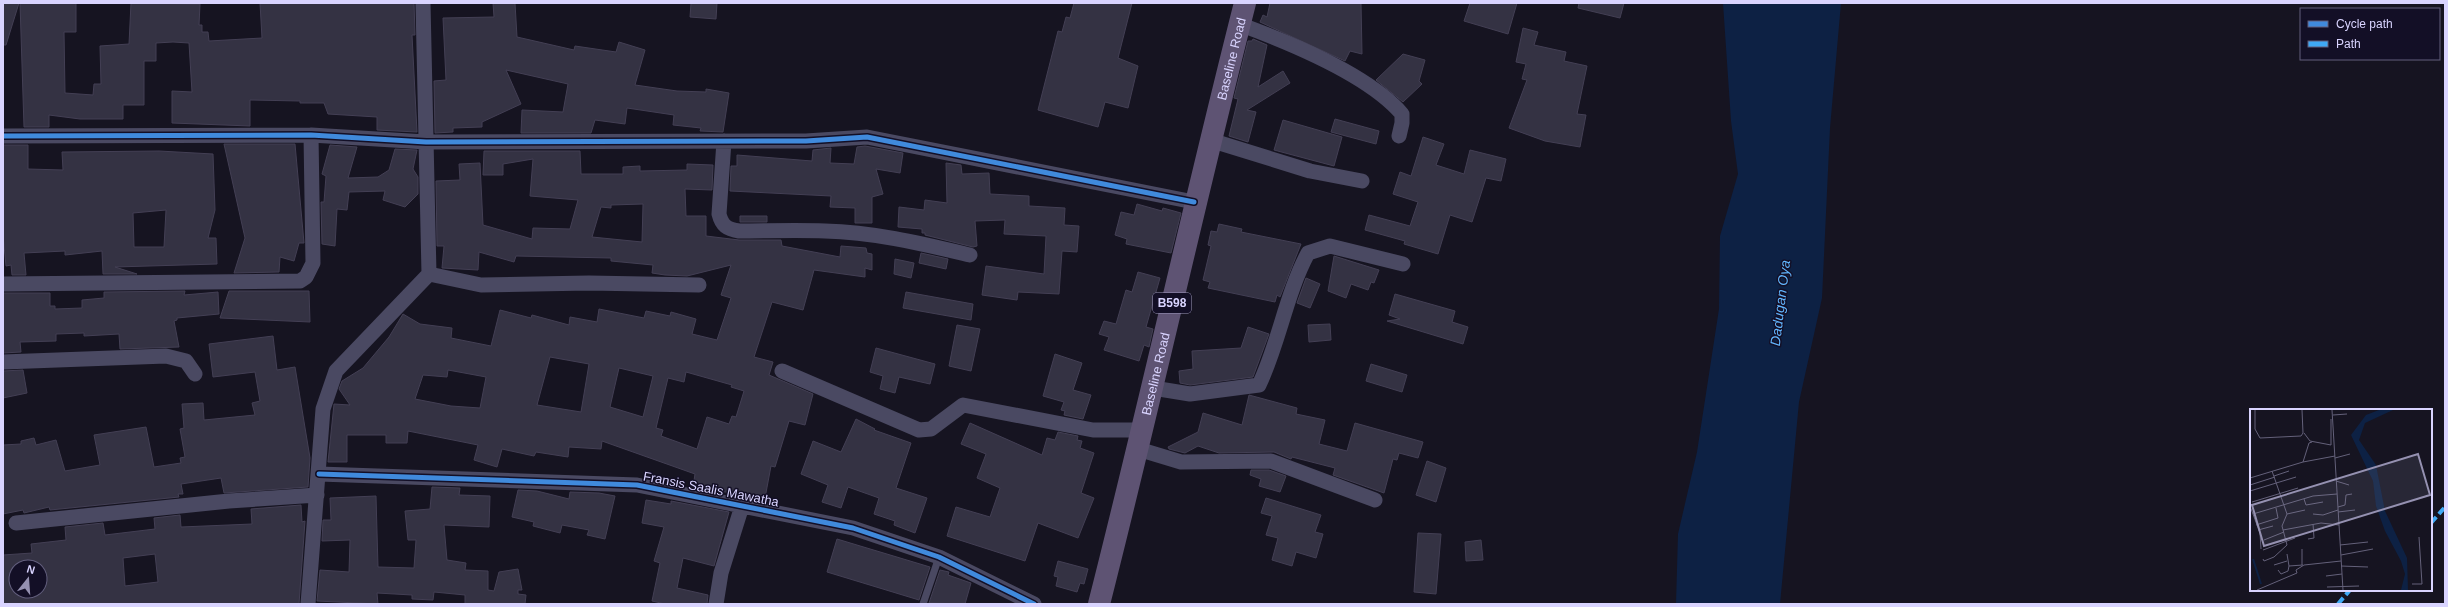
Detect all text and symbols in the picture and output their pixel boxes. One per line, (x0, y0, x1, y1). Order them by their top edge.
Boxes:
legend (2300, 8, 2440, 60)
street label: Baseline Road (1214, 16, 1249, 102)
text: Cycle path (2336, 17, 2393, 31)
text: Path (2336, 37, 2361, 51)
water label: Dadugan Oya (1767, 259, 1793, 347)
road number: B598 (1153, 293, 1191, 313)
street label: Baseline Road (1138, 331, 1172, 417)
inset map (2250, 409, 2432, 591)
street label: Fransis Saalis Mawatha (642, 468, 781, 510)
north arrow (8, 559, 48, 599)
text: N (25, 563, 37, 576)

